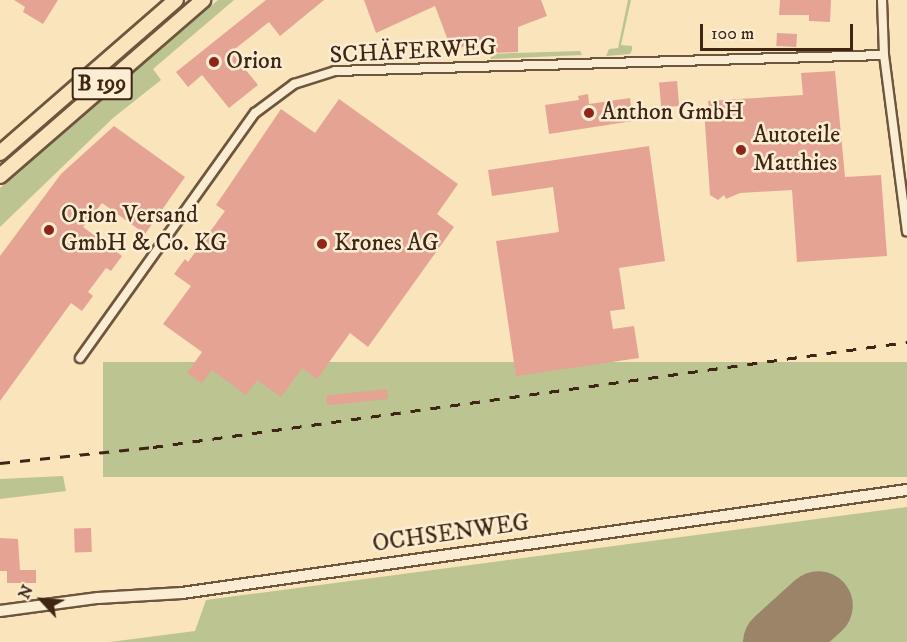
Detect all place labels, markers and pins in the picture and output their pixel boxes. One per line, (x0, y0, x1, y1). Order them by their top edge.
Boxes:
place label: Orion (226, 48, 282, 76)
marker: Orion (207, 55, 221, 69)
place label: Anthon GmbH (601, 99, 744, 127)
marker: Anthon GmbH (582, 106, 596, 120)
place label: Autoteile Matthies (753, 122, 840, 178)
marker: Autoteile Matthies (734, 143, 748, 157)
place label: Orion Versand GmbH & Co. KG (61, 202, 227, 258)
marker: Orion Versand GmbH & Co. KG (42, 223, 56, 237)
place label: Krones AG (334, 230, 439, 258)
marker: Krones AG (315, 237, 329, 251)

